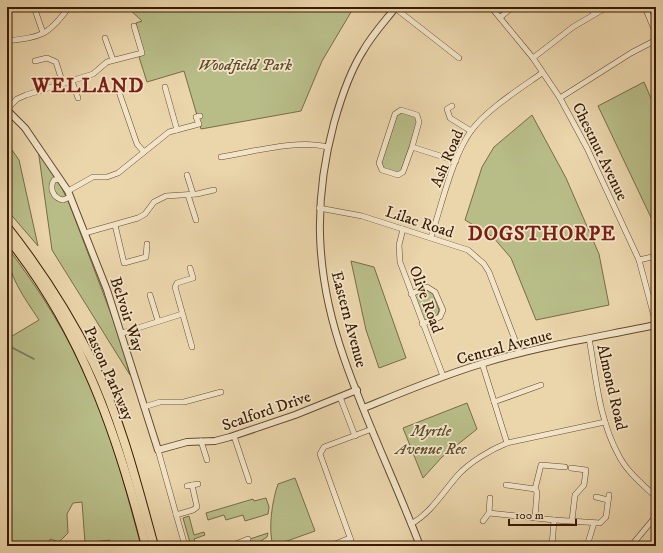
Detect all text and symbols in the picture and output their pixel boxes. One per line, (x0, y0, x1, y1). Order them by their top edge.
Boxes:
park label: Woodfield Park (198, 55, 292, 75)
district label: WELLAND (31, 74, 144, 99)
street label: Chestnut Avenue (568, 99, 633, 204)
street label: Ash Road (426, 127, 468, 190)
street label: Lilac Road (383, 202, 456, 242)
district label: DOGSTHORPE (468, 222, 616, 247)
street label: Olive Road (405, 263, 447, 336)
street label: Eastern Avenue (327, 269, 372, 370)
street label: Belvoir Way (106, 274, 149, 355)
street label: Paston Parkway (80, 323, 139, 424)
street label: Central Avenue (454, 325, 554, 369)
street label: Almond Road (592, 342, 632, 432)
street label: Scalford Drive (219, 386, 314, 435)
park label: Myrtle Avenue Rec (393, 421, 468, 459)
scale bar (509, 501, 576, 527)
text: 100 m (515, 508, 544, 523)

